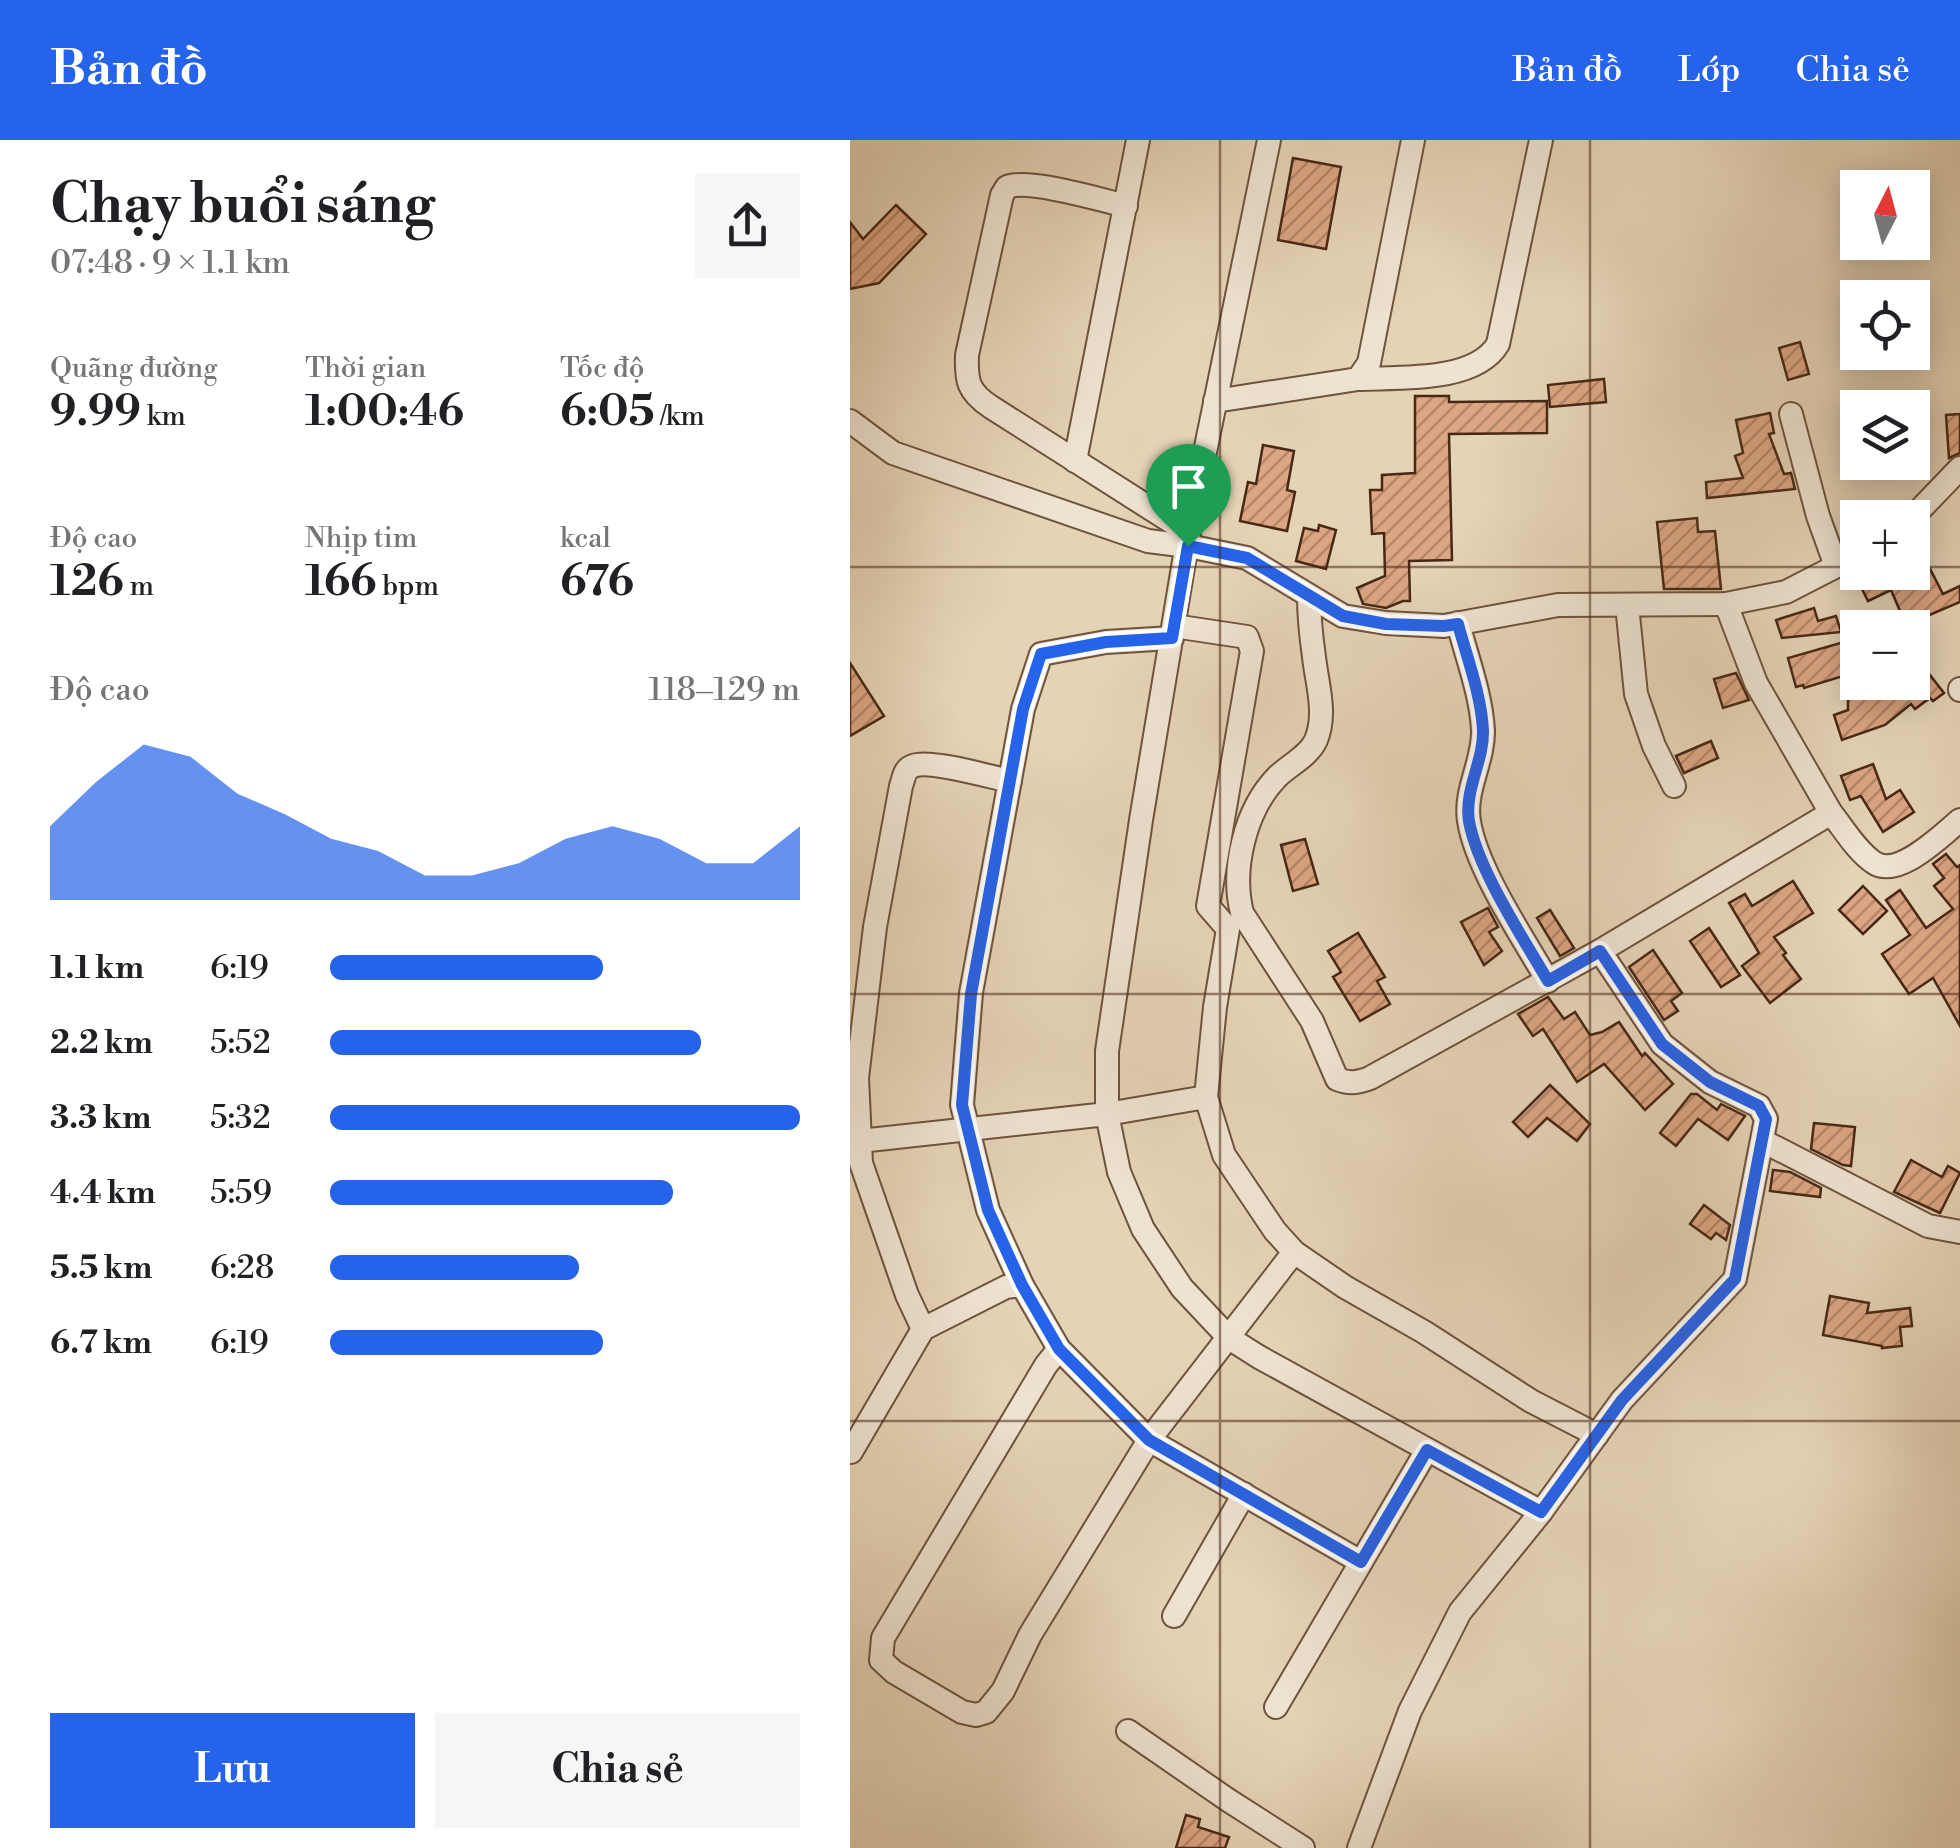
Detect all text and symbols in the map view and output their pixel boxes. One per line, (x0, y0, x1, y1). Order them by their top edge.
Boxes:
text: Bản đồ (50, 40, 208, 100)
text: Bản đồ (1513, 49, 1623, 92)
text: Lớp (1678, 49, 1741, 92)
text: Chia sẻ (1796, 49, 1910, 92)
north arrow (1840, 170, 1930, 260)
map controls (1840, 170, 1930, 700)
text: Chạy buổi sáng (50, 171, 435, 240)
button: share (695, 173, 800, 278)
text: 07:48 · 9 × 1.1 km (50, 243, 290, 283)
button: locate (1840, 280, 1930, 370)
text: Quãng đường (50, 351, 218, 386)
text: Thời gian (305, 351, 426, 386)
text: Tốc độ (560, 351, 644, 386)
text: 9.99 (50, 386, 141, 439)
text: 1:00:46 (305, 386, 464, 439)
text: 6:05 (560, 386, 655, 439)
button: layers (1840, 390, 1930, 480)
text: km (141, 399, 186, 434)
text: /km (655, 399, 705, 434)
pin (1146, 444, 1231, 547)
icon: arrive (1161, 459, 1216, 514)
button: + (1840, 500, 1930, 590)
text: Độ cao (50, 521, 137, 556)
text: Nhịp tim (305, 521, 417, 556)
text: kcal (560, 521, 611, 556)
text: 126 (50, 556, 124, 609)
text: 166 (305, 556, 377, 609)
text: 676 (560, 556, 634, 609)
text: m (124, 569, 154, 604)
text: bpm (377, 569, 439, 604)
button: − (1840, 610, 1930, 700)
text: Độ cao (50, 670, 150, 710)
text: 118–129 m (649, 670, 800, 710)
text: 1.1 km (50, 948, 144, 988)
text: 6:19 (210, 948, 269, 988)
text: 2.2 km (50, 1023, 153, 1063)
text: 5:52 (210, 1023, 271, 1063)
text: 3.3 km (50, 1098, 151, 1138)
text: 5:32 (210, 1098, 271, 1138)
text: 4.4 km (50, 1173, 156, 1213)
text: 5:59 (210, 1173, 272, 1213)
text: 5.5 km (50, 1248, 152, 1288)
text: 6:28 (210, 1248, 274, 1288)
text: 6.7 km (50, 1323, 152, 1363)
text: 6:19 (210, 1323, 269, 1363)
button: Lưu (50, 1713, 415, 1828)
button: Chia sẻ (435, 1713, 800, 1828)

